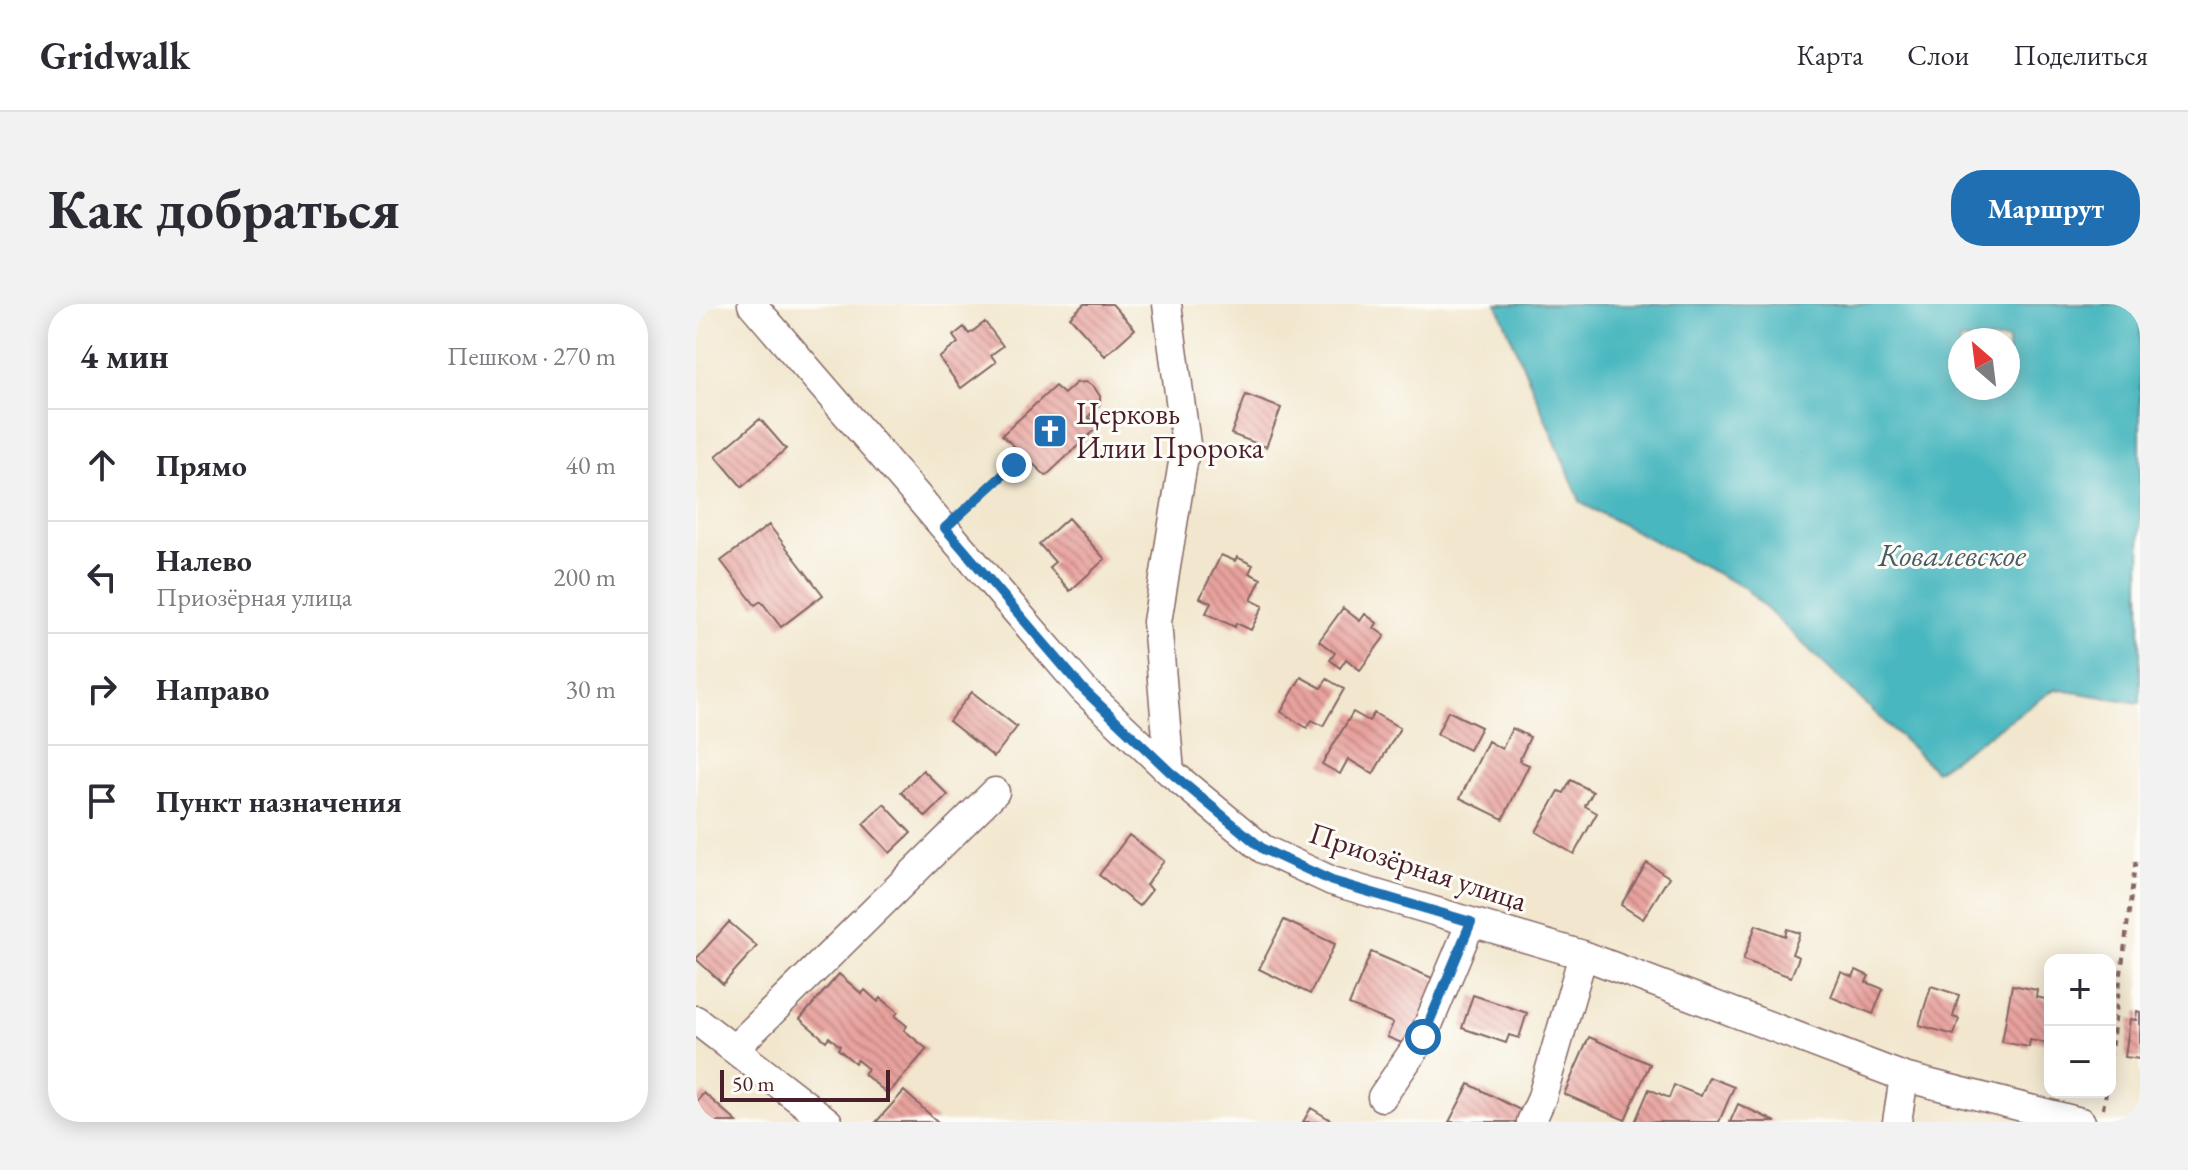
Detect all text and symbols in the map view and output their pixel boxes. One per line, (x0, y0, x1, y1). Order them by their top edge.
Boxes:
text: Gridwalk (40, 31, 190, 80)
text: Карта (1796, 37, 1863, 73)
text: Слои (1907, 37, 1969, 73)
text: Поделиться (2013, 37, 2148, 73)
button: Маршрут (1951, 170, 2140, 246)
text: Как добраться (48, 172, 400, 245)
north arrow (1948, 328, 2020, 400)
text: 4 мин (80, 334, 169, 378)
text: Пешком · 270 m (447, 339, 616, 373)
place label: Церковь Илии Пророка (1076, 394, 1264, 467)
church icon: Церковь Илии Пророка (1031, 412, 1069, 450)
icon: ahead (80, 443, 124, 487)
text: Прямо (156, 446, 247, 485)
route end (996, 447, 1032, 483)
text: 40 m (566, 448, 616, 482)
water label: Ковалевское (1877, 534, 2027, 576)
text: Налево (156, 541, 252, 580)
icon: left (80, 555, 124, 599)
text: 200 m (553, 560, 616, 594)
text: Приозёрная улица (156, 580, 352, 614)
icon: right (80, 667, 124, 711)
text: Направо (156, 670, 269, 709)
text: 30 m (566, 672, 616, 706)
icon: arrive (80, 779, 124, 823)
text: Пункт назначения (156, 782, 402, 821)
street label: Приозёрная улица (1304, 813, 1532, 920)
map controls (2044, 954, 2116, 1098)
button: + (2044, 954, 2116, 1026)
route start (1405, 1019, 1441, 1055)
button: − (2044, 1026, 2116, 1098)
scale bar (720, 1066, 890, 1102)
text: 50 m (732, 1069, 775, 1098)

